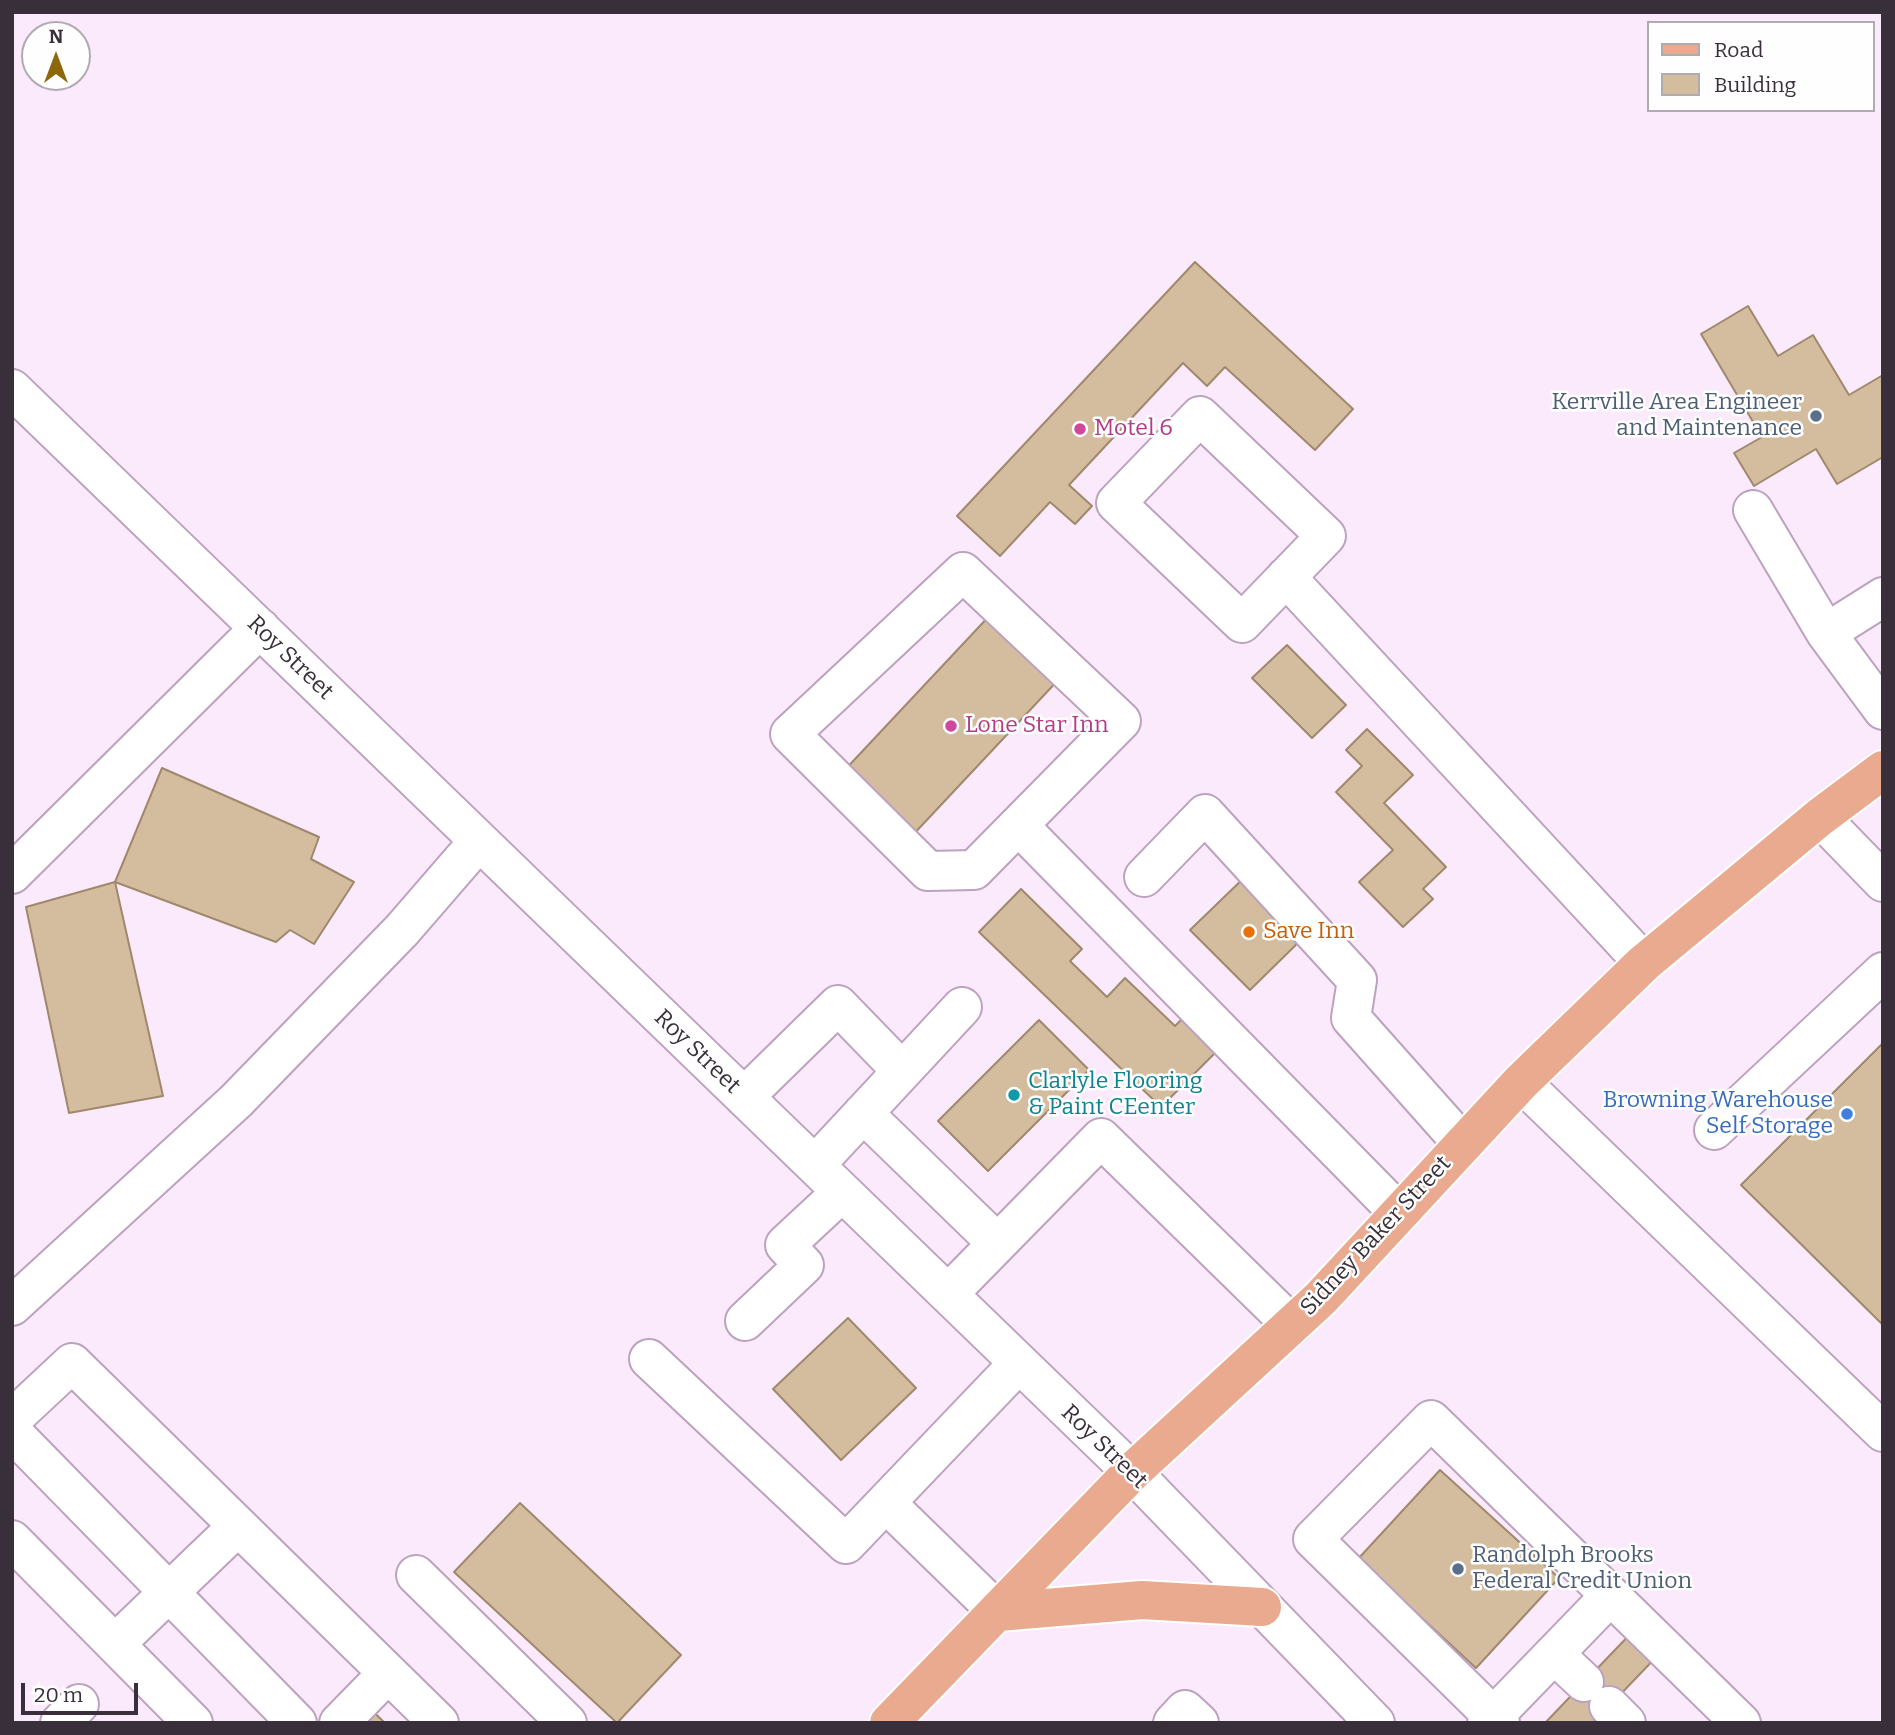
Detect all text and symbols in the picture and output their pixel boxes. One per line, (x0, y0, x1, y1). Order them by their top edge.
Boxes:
north arrow (21, 21, 91, 91)
legend (1646, 21, 1874, 112)
text: N (49, 25, 63, 48)
text: Road (1714, 37, 1763, 63)
text: Building (1714, 72, 1796, 98)
place label: Kerrville Area Engineer and Maintenance (1552, 389, 1802, 443)
marker: Kerrville Area Engineer and Maintenance (1808, 408, 1824, 424)
place label: Motel 6 (1094, 415, 1173, 443)
marker: Motel 6 (1072, 421, 1088, 437)
street label: Roy Street (241, 610, 339, 706)
place label: Lone Star Inn (965, 712, 1109, 740)
marker: Lone Star Inn (943, 718, 959, 734)
place label: Save Inn (1263, 918, 1354, 946)
marker: Save Inn (1241, 924, 1257, 940)
street label: Roy Street (648, 1004, 746, 1100)
place label: Clarlyle Flooring & Paint CEenter (1028, 1068, 1203, 1122)
marker: Clarlyle Flooring & Paint CEenter (1006, 1087, 1022, 1103)
place label: Browning Warehouse Self Storage (1603, 1087, 1833, 1141)
marker: Browning Warehouse Self Storage (1839, 1106, 1855, 1122)
street label: Sidney Baker Street (1295, 1150, 1457, 1322)
street label: Roy Street (1055, 1399, 1153, 1495)
place label: Randolph Brooks Federal Credit Union (1472, 1542, 1692, 1596)
marker: Randolph Brooks Federal Credit Union (1450, 1561, 1466, 1577)
scale bar (24, 1668, 142, 1712)
text: 20 m (34, 1682, 83, 1708)

